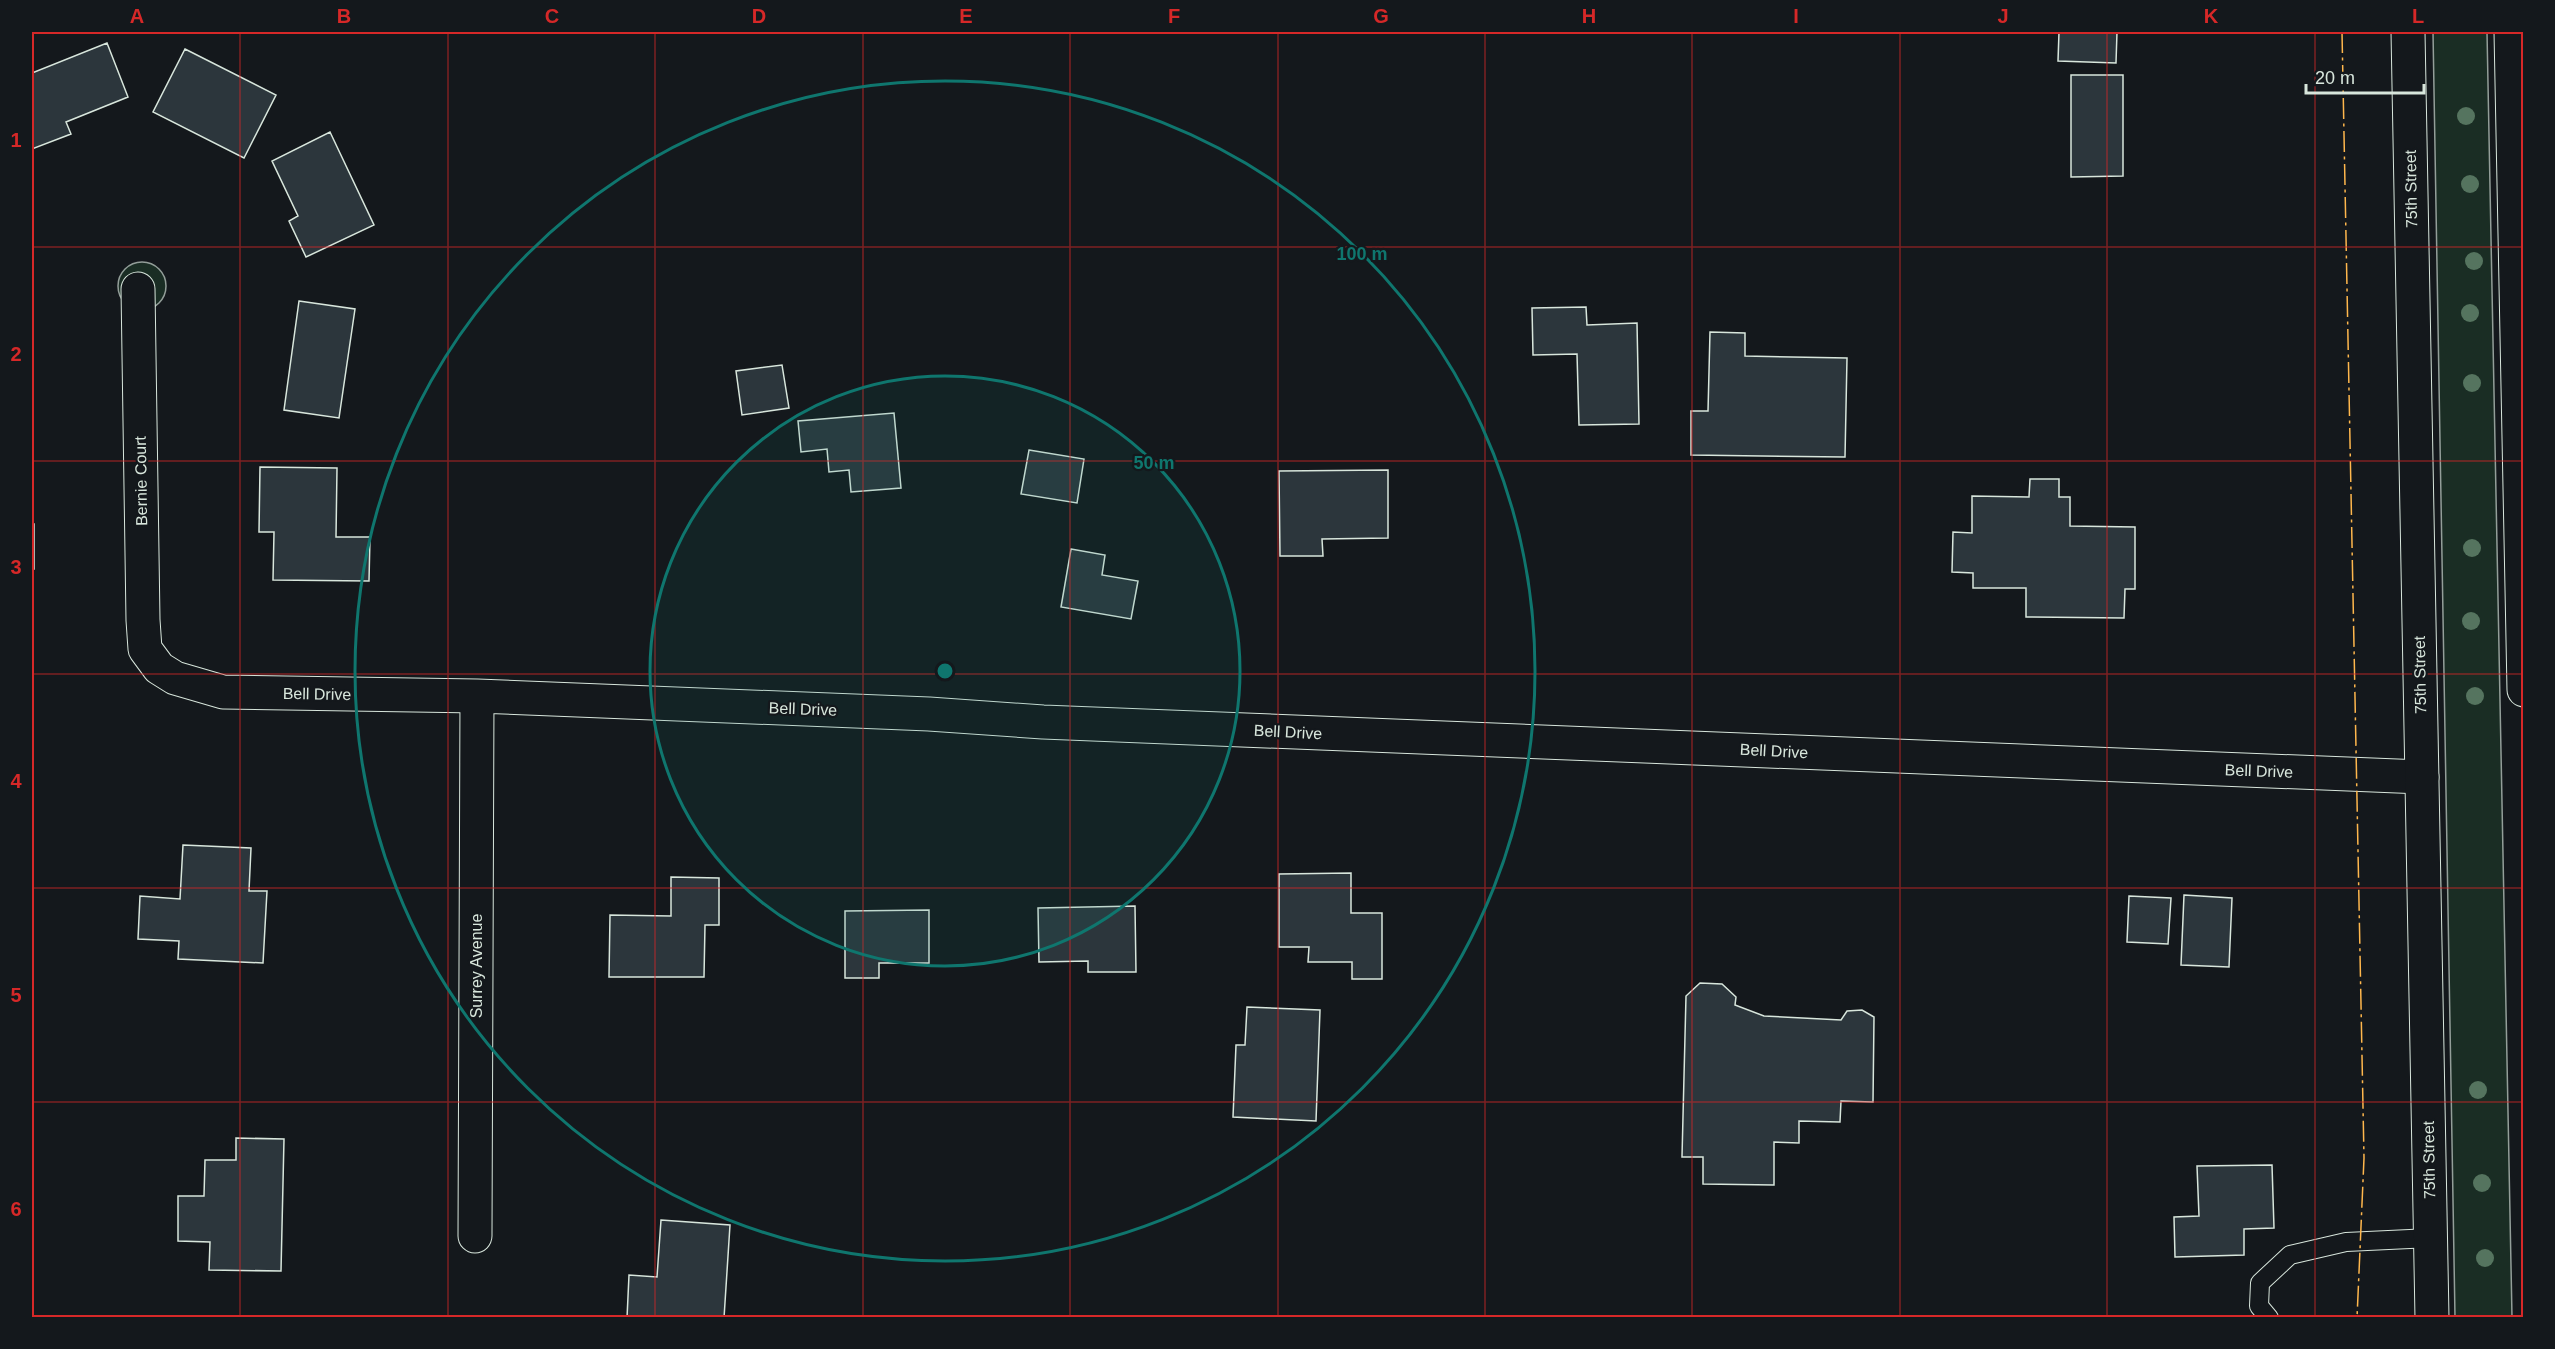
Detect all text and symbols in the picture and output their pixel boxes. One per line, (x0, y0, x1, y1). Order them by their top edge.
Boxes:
text: A (130, 5, 144, 27)
text: B (337, 5, 351, 27)
text: C (545, 5, 559, 27)
text: D (752, 5, 766, 27)
text: E (959, 5, 973, 27)
text: F (1168, 5, 1180, 27)
text: G (1373, 5, 1389, 27)
text: H (1582, 5, 1596, 27)
text: I (1793, 5, 1799, 27)
text: J (1997, 5, 2009, 27)
text: K (2204, 5, 2219, 27)
text: L (2412, 5, 2424, 27)
scale bar (2306, 57, 2424, 95)
text: 20 m (2315, 68, 2355, 88)
text: 1 (10, 129, 22, 151)
street label: 75th Street (2402, 149, 2420, 228)
text: 100 m (1336, 244, 1388, 264)
text: 2 (10, 343, 22, 365)
street label: Bernie Court (132, 435, 150, 526)
text: 50 m (1133, 453, 1175, 473)
text: 3 (10, 556, 22, 578)
street label: 75th Street (2411, 635, 2429, 714)
centre of rings (935, 661, 955, 681)
street label: Bell Drive (283, 685, 351, 703)
street label: Bell Drive (768, 699, 838, 719)
street label: Bell Drive (1253, 722, 1323, 742)
street label: Bell Drive (1739, 741, 1809, 761)
street label: Bell Drive (2224, 761, 2294, 781)
text: 4 (10, 770, 22, 792)
street label: Surrey Avenue (468, 914, 485, 1018)
text: 5 (10, 984, 22, 1006)
street label: 75th Street (2420, 1120, 2438, 1199)
text: 6 (10, 1198, 22, 1220)

